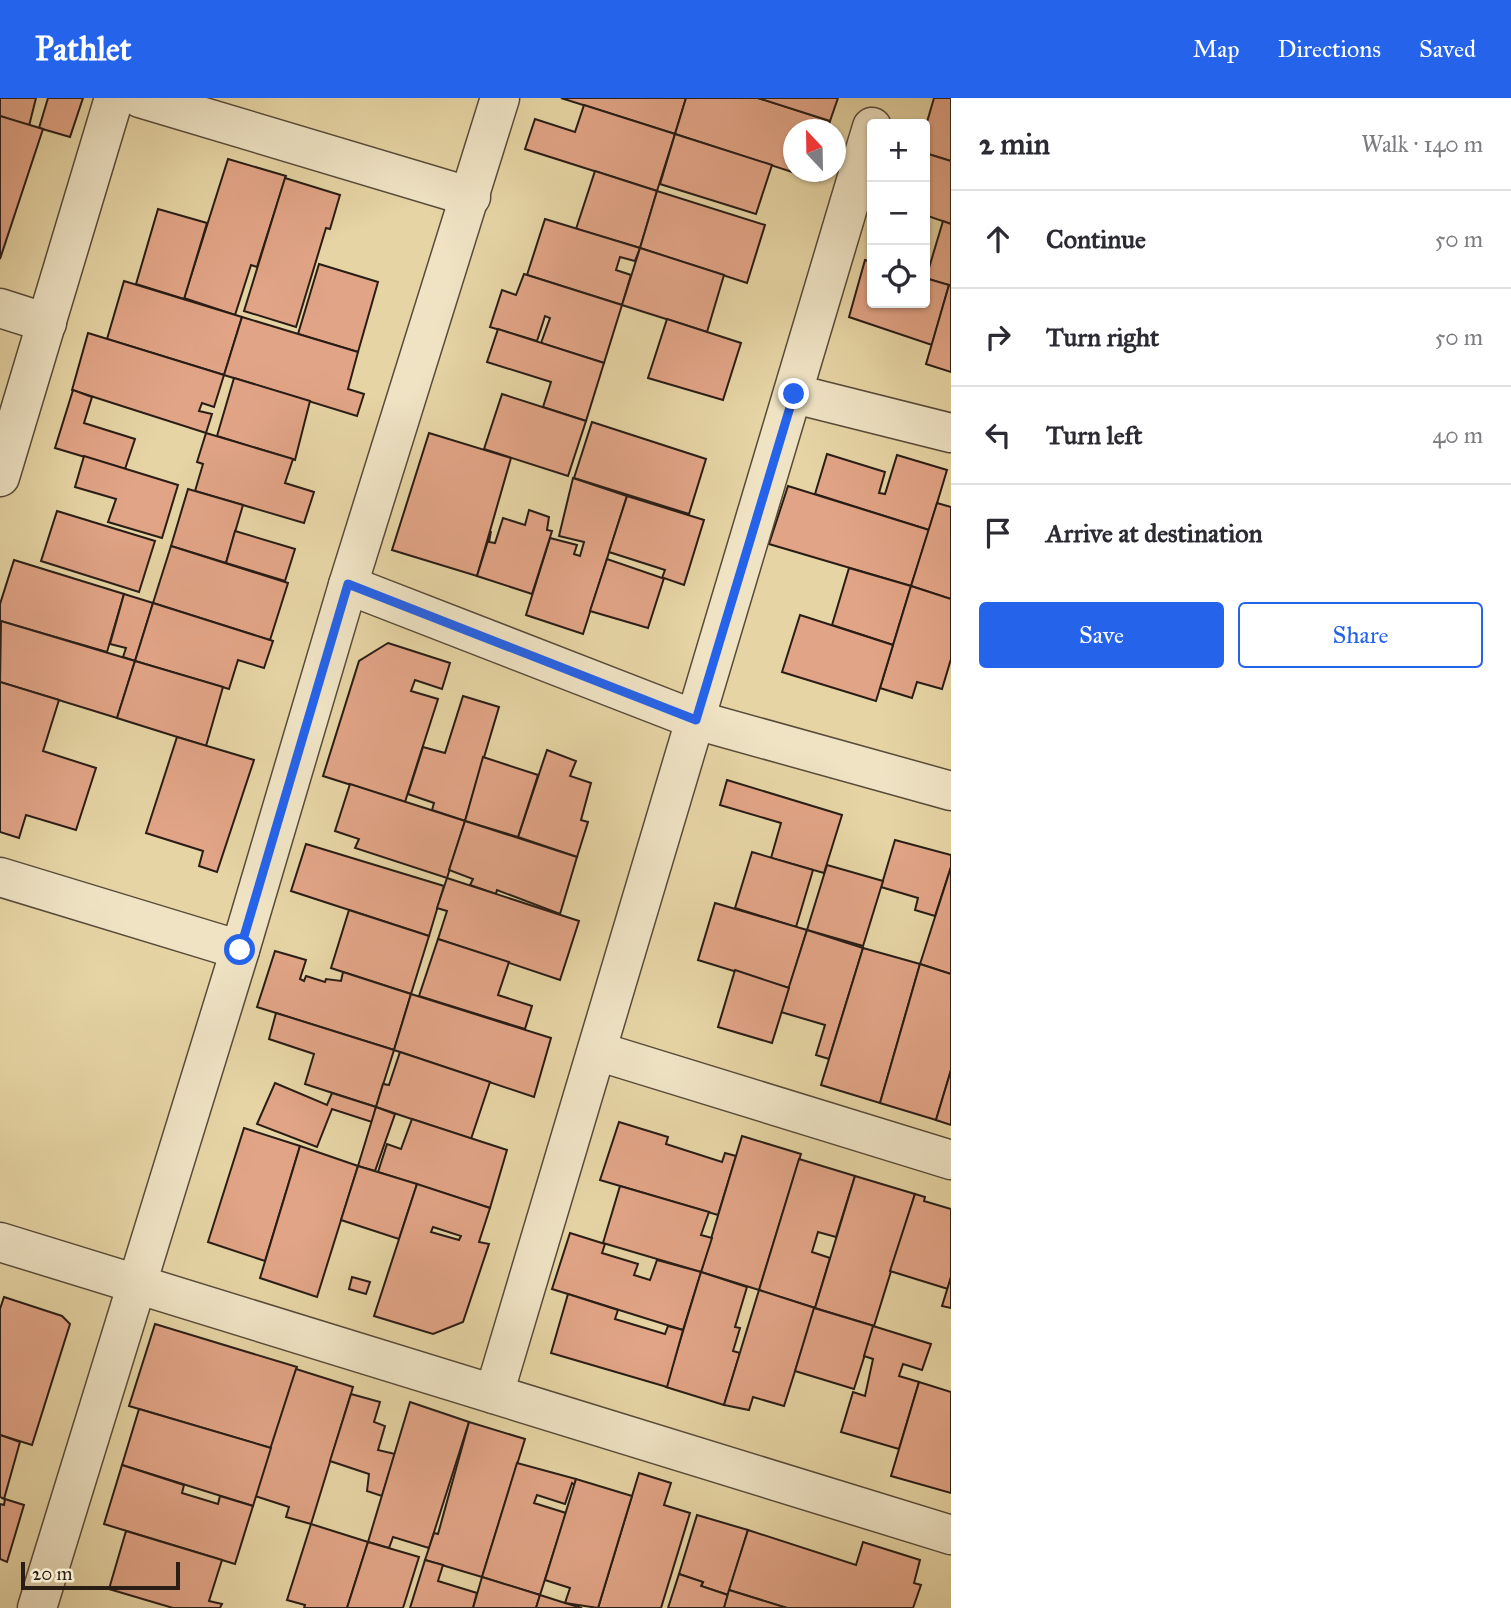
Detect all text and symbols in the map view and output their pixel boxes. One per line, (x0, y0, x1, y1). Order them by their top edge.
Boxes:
text: Pathlet (35, 29, 132, 69)
text: Map (1193, 34, 1240, 64)
text: Directions (1278, 34, 1381, 64)
text: Saved (1419, 34, 1476, 64)
north arrow (783, 119, 846, 182)
map controls (867, 119, 930, 308)
button: + (867, 119, 930, 182)
text: 2 min (979, 126, 1050, 162)
text: Walk · 140 m (1361, 130, 1483, 158)
button: − (867, 182, 930, 245)
icon: ahead (979, 220, 1017, 258)
text: Continue (1046, 223, 1146, 255)
text: 50 m (1435, 225, 1483, 253)
button: locate (867, 245, 930, 308)
icon: right (979, 318, 1017, 356)
text: Turn right (1046, 321, 1159, 353)
text: 50 m (1435, 323, 1483, 351)
route end (778, 378, 809, 409)
icon: left (979, 416, 1017, 454)
text: Turn left (1046, 419, 1142, 451)
text: 40 m (1433, 421, 1483, 449)
icon: arrive (979, 514, 1017, 552)
text: Arrive at destination (1046, 517, 1263, 549)
button: Save (979, 602, 1224, 668)
button: Share (1238, 602, 1483, 668)
route start (224, 934, 255, 965)
scale bar (21, 1559, 180, 1591)
text: 20 m (32, 1562, 73, 1585)

